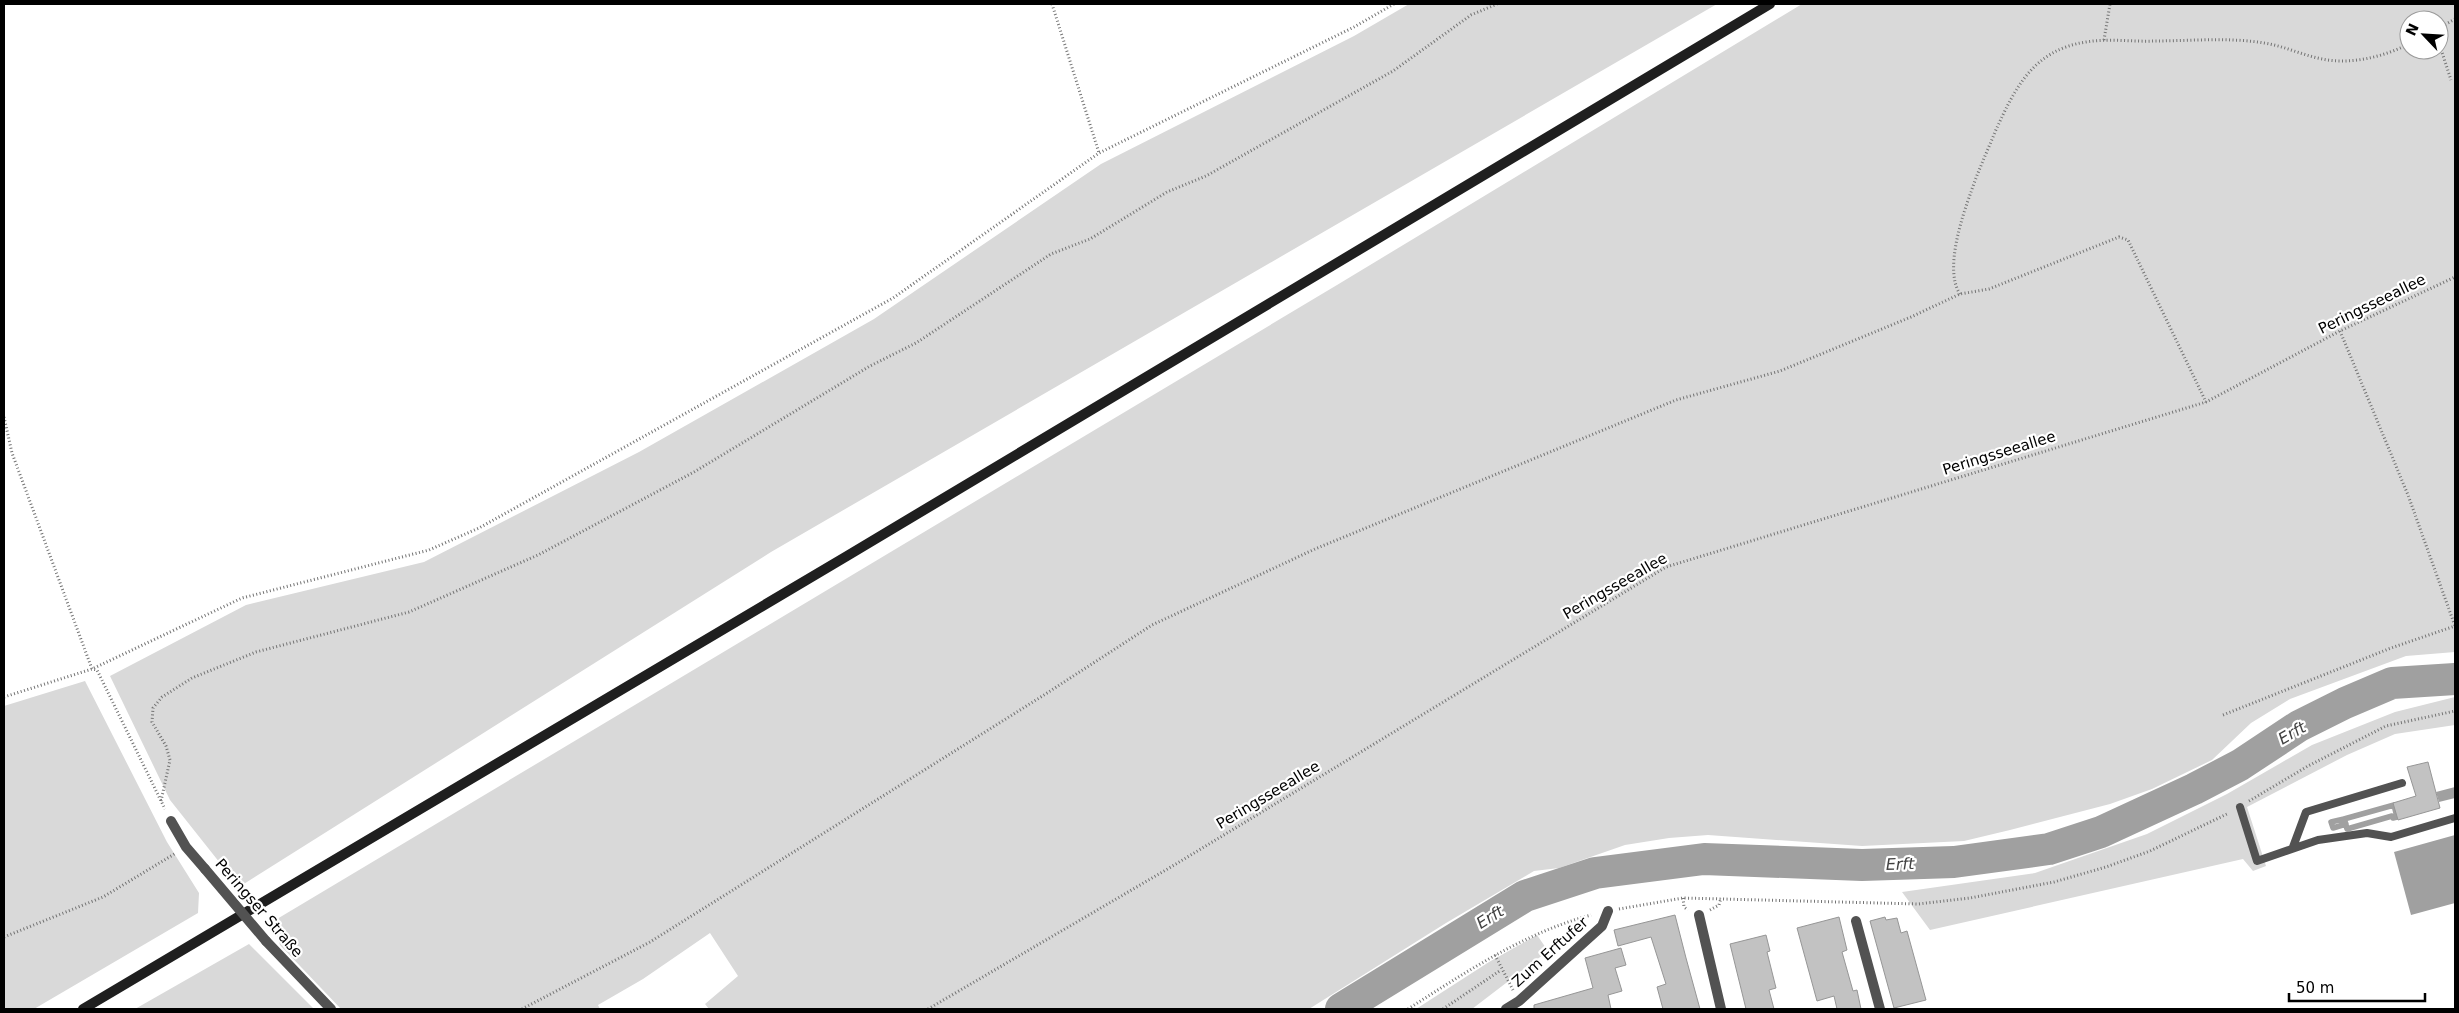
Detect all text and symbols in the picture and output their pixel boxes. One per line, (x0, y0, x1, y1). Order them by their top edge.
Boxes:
north arrow (2399, 10, 2449, 60)
text: N (2402, 21, 2422, 38)
street label: Peringsseeallee (2315, 270, 2429, 338)
street label: Peringsseeallee (1940, 427, 2058, 479)
street label: Peringsseeallee (1560, 549, 1670, 623)
water label: Erft (2275, 717, 2310, 748)
street label: Peringsseeallee (1213, 757, 1323, 833)
water label: Erft (1885, 854, 1915, 874)
street label: Peringser Straße (211, 855, 307, 961)
water label: Erft (1473, 901, 1508, 933)
street label: Zum Erftufer (1508, 913, 1592, 991)
scale bar (2289, 970, 2425, 1002)
text: 50 m (2296, 979, 2334, 997)

